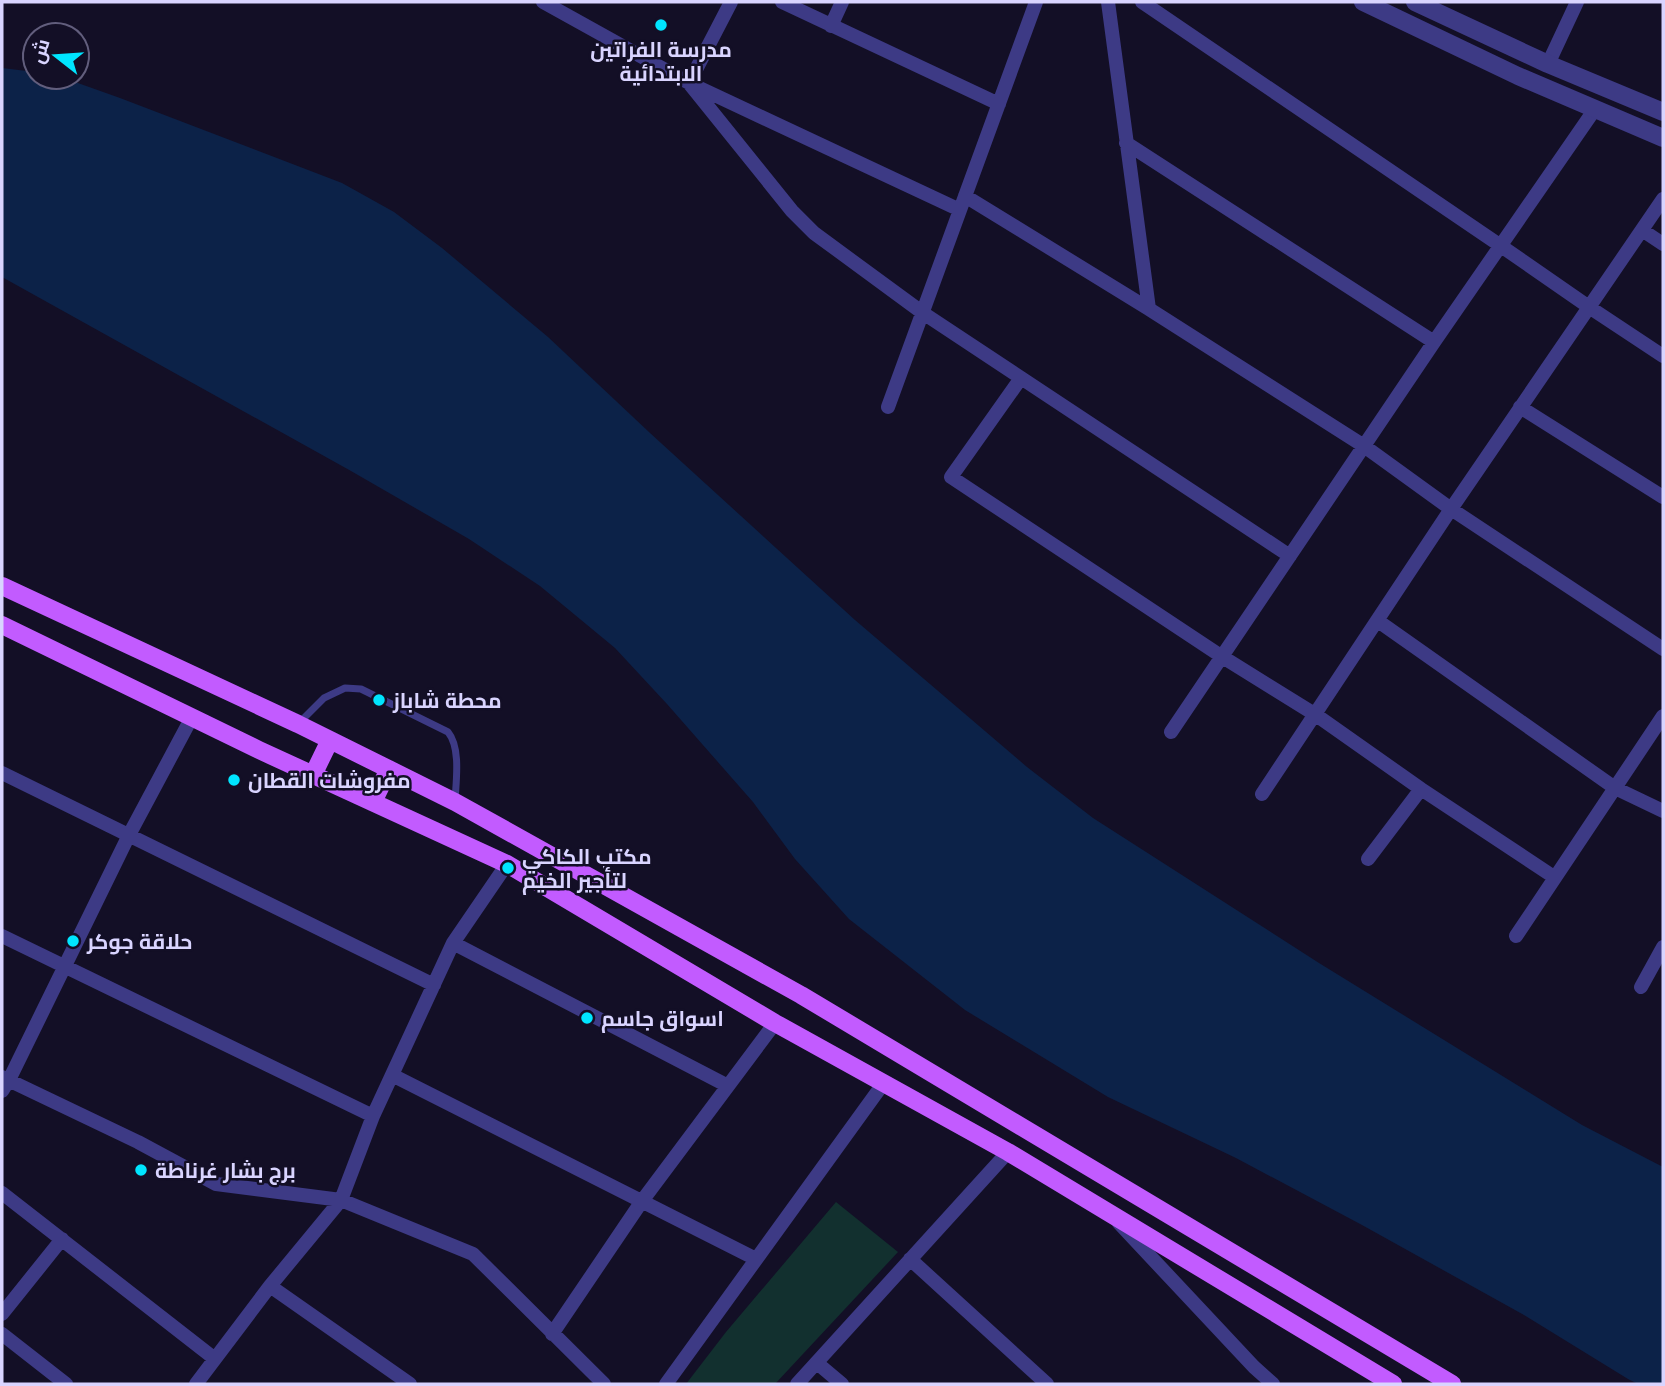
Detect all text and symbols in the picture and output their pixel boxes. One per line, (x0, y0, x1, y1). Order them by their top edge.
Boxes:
marker: مدرسة الفراتين الابتدائية (653, 17, 669, 33)
north arrow (21, 21, 91, 91)
text: ش (25, 36, 56, 66)
place label: مدرسة الفراتين الابتدائية (590, 36, 732, 87)
place label: محطة شاباز (392, 687, 502, 714)
marker: محطة شاباز (371, 692, 387, 708)
place label: مفروشات القطان (248, 767, 411, 794)
marker: مفروشات القطان (226, 772, 242, 788)
place label: مكتب الكاكي لتأجير الخيم (522, 843, 652, 895)
marker: مكتب الكاكي لتأجير الخيم (500, 860, 516, 876)
place label: حلاقة جوكر (86, 928, 192, 955)
marker: حلاقة جوكر (65, 933, 81, 949)
place label: اسواق جاسم (601, 1005, 724, 1033)
marker: اسواق جاسم (579, 1010, 595, 1026)
place label: برج بشار غرناطة (155, 1157, 296, 1185)
marker: برج بشار غرناطة (133, 1162, 149, 1178)

